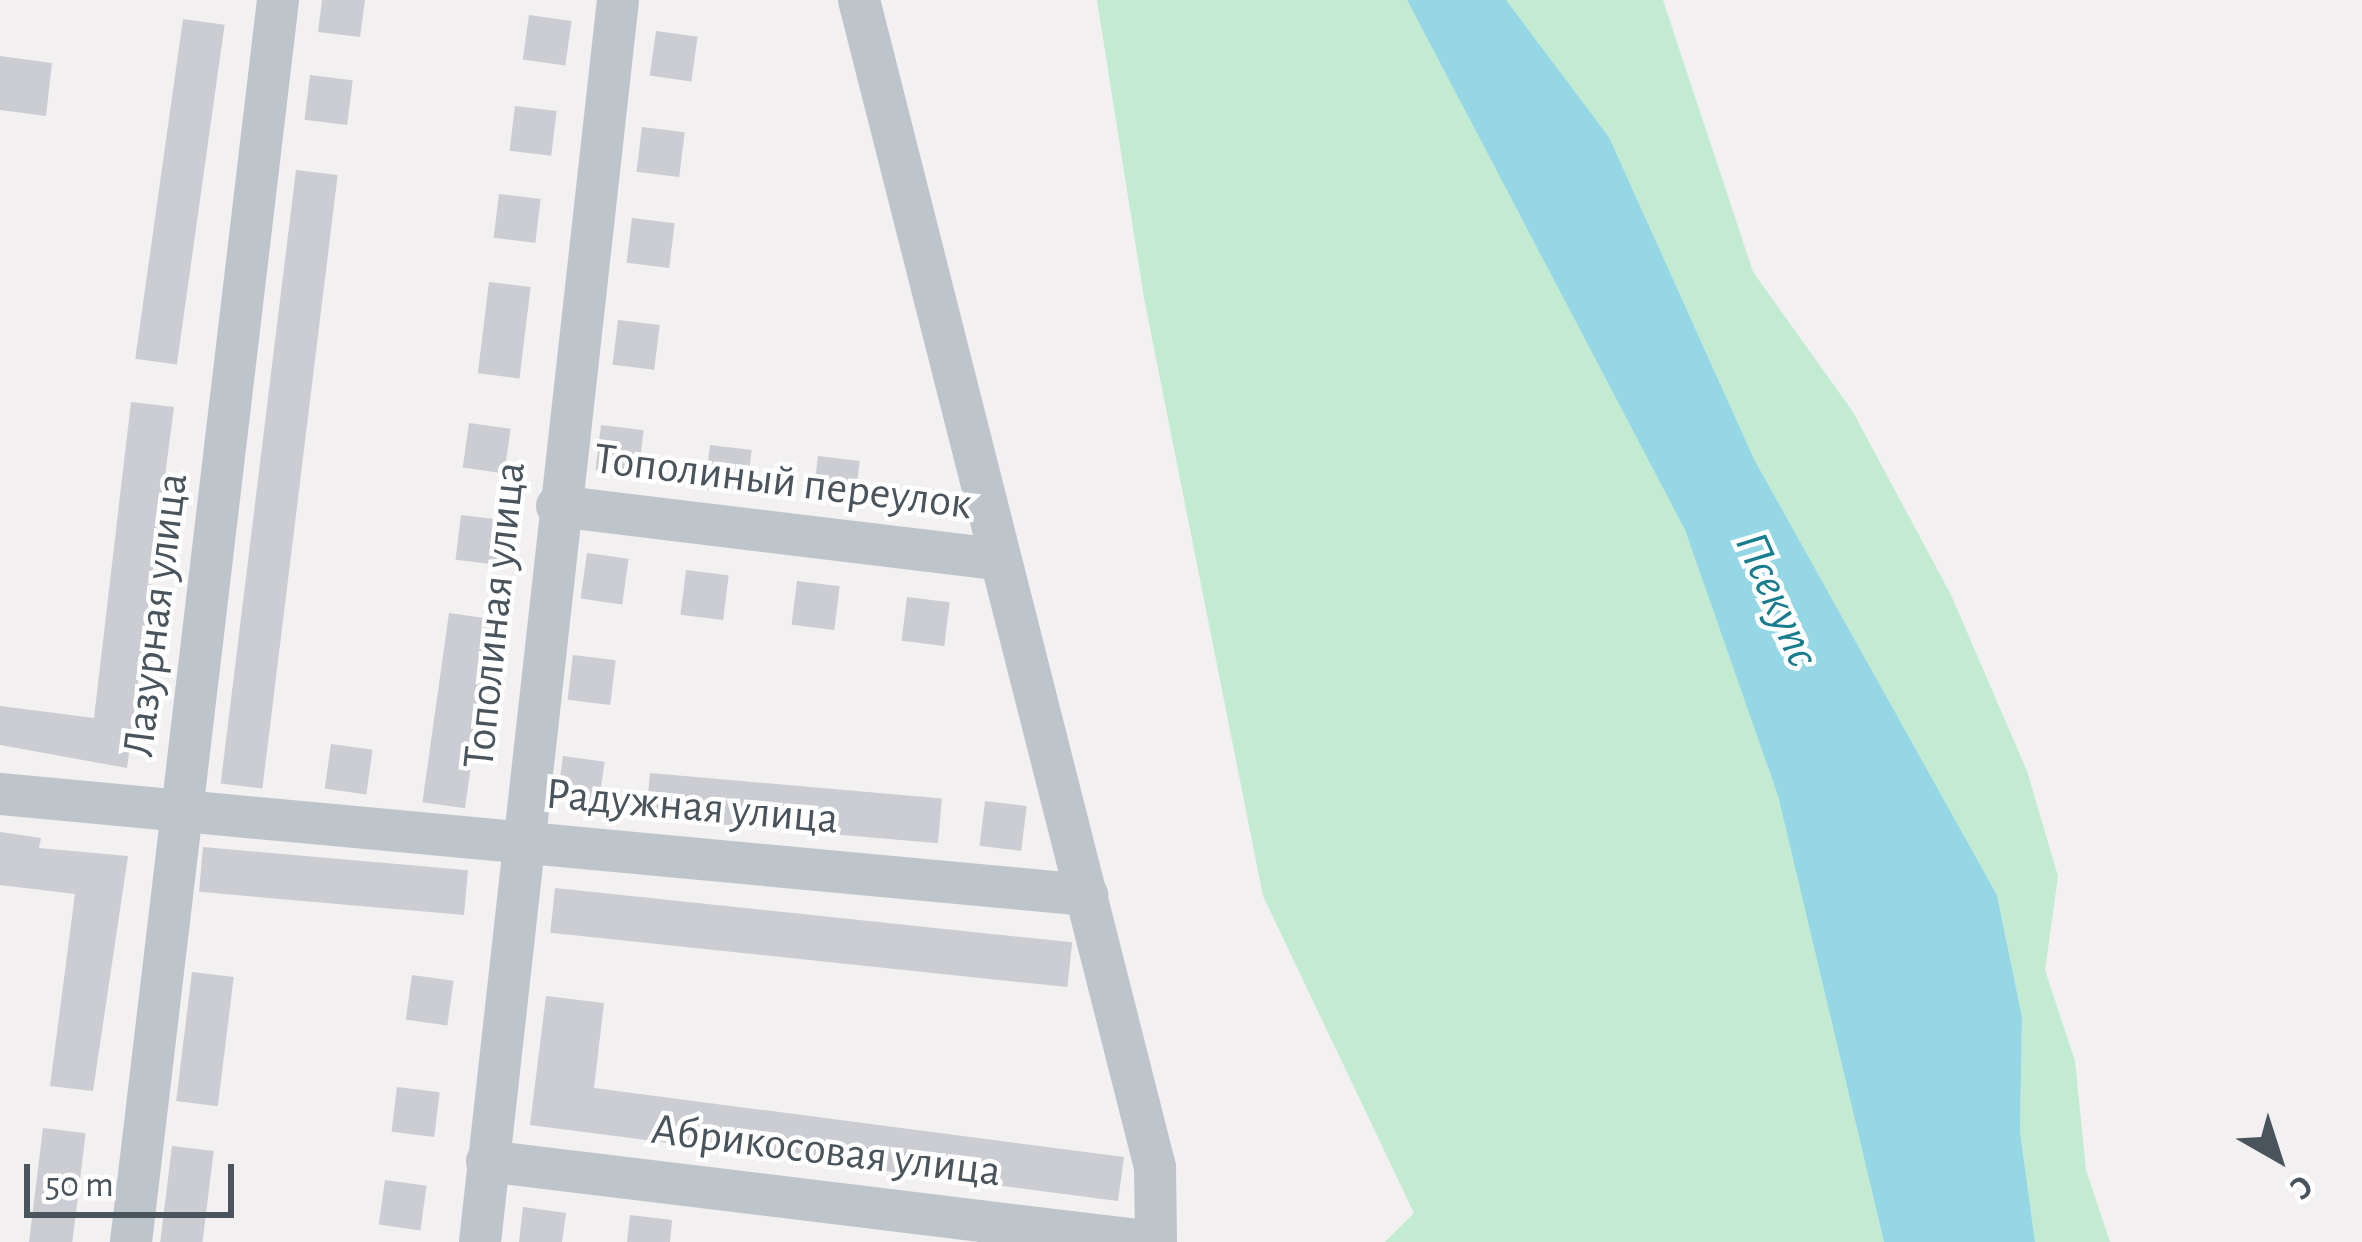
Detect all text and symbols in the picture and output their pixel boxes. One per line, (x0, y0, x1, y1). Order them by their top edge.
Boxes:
street label: Тополиный переулок (591, 432, 975, 532)
street label: Тополиная улица (452, 459, 538, 771)
street label: Лазурная улица (112, 470, 200, 760)
water label: Псекупс (1721, 524, 1831, 676)
street label: Радужная улица (543, 767, 841, 847)
north arrow (2218, 1098, 2338, 1218)
street label: Абрикосовая улица (648, 1103, 1004, 1199)
scale bar (30, 1140, 240, 1214)
text: 50 m (45, 1167, 114, 1203)
text: С (2283, 1168, 2318, 1205)

